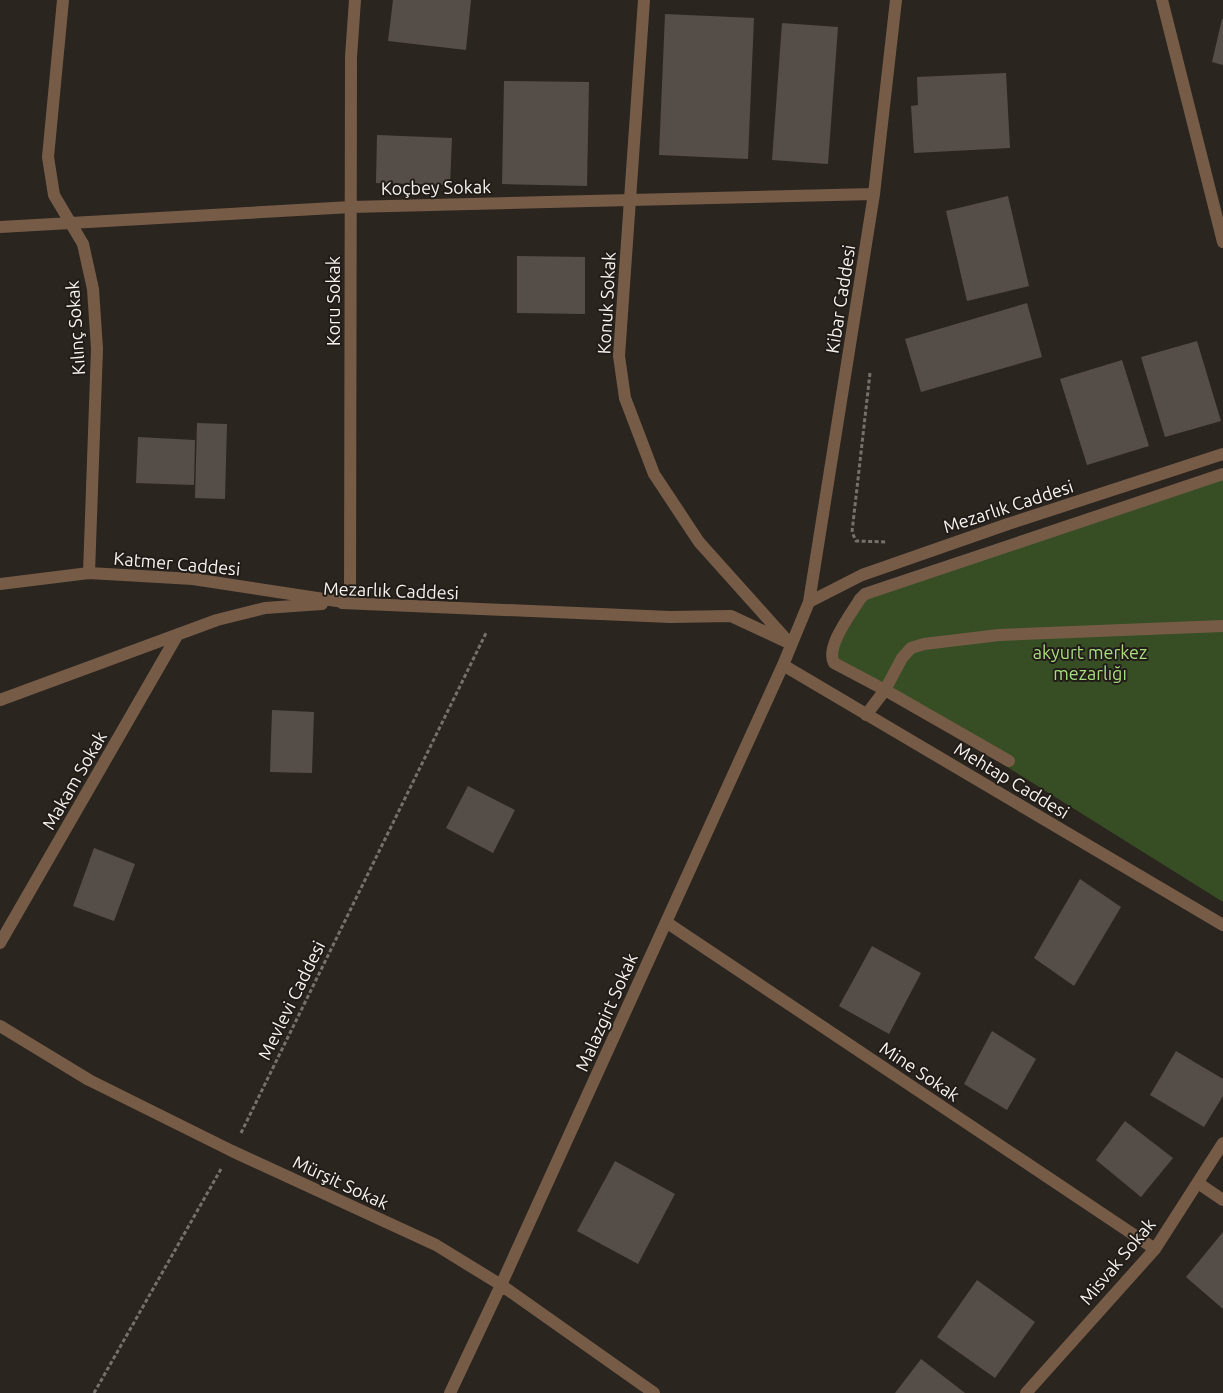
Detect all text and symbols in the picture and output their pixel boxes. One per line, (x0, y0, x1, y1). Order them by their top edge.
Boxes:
street label: Koçbey Sokak (381, 176, 491, 198)
street label: Kibar Caddesi (822, 243, 858, 355)
street label: Konuk Sokak (593, 251, 619, 355)
street label: Koru Sokak (323, 256, 343, 346)
street label: Kılınç Sokak (62, 280, 88, 376)
street label: Mezarlık Caddesi (940, 476, 1076, 536)
street label: Katmer Caddesi (113, 547, 241, 579)
street label: Mezarlık Caddesi (323, 578, 459, 602)
park label: akyurt merkez mezarlığı (1033, 642, 1147, 683)
street label: Makam Sokak (38, 727, 110, 833)
street label: Mehtap Caddesi (951, 738, 1073, 822)
street label: Mevlevi Caddesi (254, 937, 328, 1063)
street label: Malazgirt Sokak (571, 950, 641, 1074)
street label: Mine Sokak (876, 1037, 964, 1105)
street label: Mürşit Sokak (290, 1151, 392, 1213)
street label: Misvak Sokak (1075, 1214, 1159, 1308)

